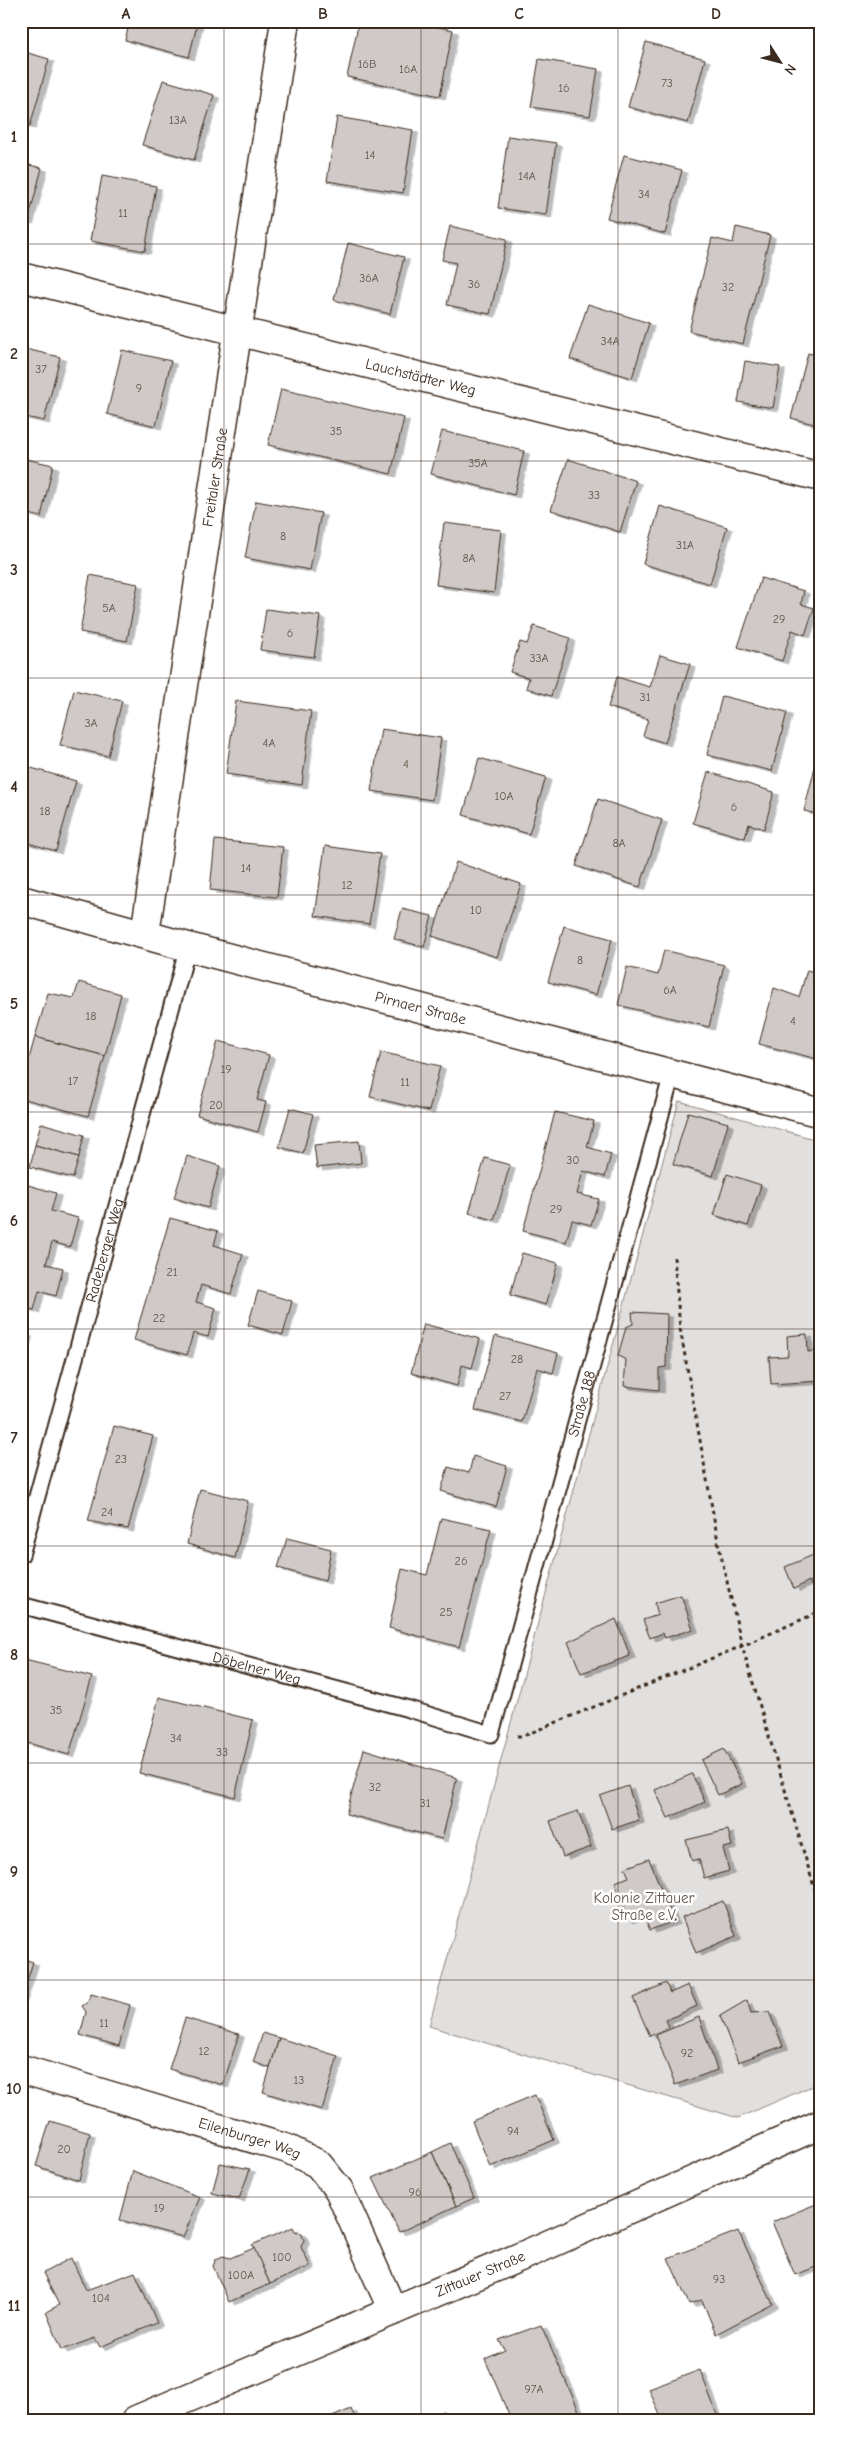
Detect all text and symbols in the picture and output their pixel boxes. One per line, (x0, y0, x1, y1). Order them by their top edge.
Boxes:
text: A (122, 5, 131, 23)
text: B (318, 5, 328, 23)
text: C (514, 5, 524, 23)
text: D (711, 5, 721, 23)
north arrow (754, 38, 804, 88)
house number: 16B (358, 57, 376, 71)
text: N (781, 61, 800, 78)
house number: 16A (399, 62, 417, 76)
house number: 73 (661, 76, 673, 90)
house number: 16 (558, 81, 570, 95)
house number: 13A (169, 113, 187, 127)
text: 1 (11, 128, 17, 146)
house number: 14 (365, 148, 375, 162)
house number: 14A (518, 169, 536, 183)
house number: 34 (638, 187, 650, 201)
house number: 11 (118, 206, 128, 220)
house number: 36A (359, 271, 379, 285)
house number: 36 (468, 277, 480, 291)
house number: 32 (722, 280, 734, 294)
house number: 34A (601, 334, 619, 348)
text: 2 (10, 345, 18, 363)
street label: Lauchstädter Weg (363, 354, 478, 399)
house number: 37 (35, 362, 47, 376)
house number: 9 (136, 381, 142, 395)
house number: 35 (330, 424, 342, 438)
street label: Freitaler Straße (198, 426, 232, 528)
house number: 35A (468, 456, 488, 470)
house number: 33 (588, 488, 600, 502)
house number: 8 (280, 529, 286, 543)
house number: 31A (676, 538, 694, 552)
house number: 8A (462, 551, 476, 565)
text: 3 (10, 561, 18, 579)
house number: 5A (102, 601, 116, 615)
house number: 29 (773, 612, 785, 626)
house number: 6 (287, 626, 293, 640)
house number: 33A (529, 651, 549, 665)
house number: 31 (640, 690, 651, 704)
house number: 3A (84, 716, 98, 730)
house number: 4A (263, 736, 275, 750)
house number: 4 (403, 757, 409, 771)
text: 4 (10, 778, 18, 796)
house number: 10A (494, 789, 514, 803)
house number: 6 (731, 800, 737, 814)
house number: 18 (40, 804, 50, 818)
house number: 8A (612, 836, 626, 850)
house number: 14 (241, 861, 251, 875)
house number: 12 (341, 878, 353, 892)
house number: 10 (470, 903, 482, 917)
house number: 8 (577, 953, 583, 967)
house number: 6A (663, 983, 677, 997)
street label: Pirnaer Straße (373, 987, 469, 1029)
text: 5 (10, 995, 18, 1013)
house number: 18 (86, 1009, 96, 1023)
house number: 4 (790, 1014, 796, 1028)
house number: 19 (220, 1062, 232, 1076)
house number: 17 (68, 1074, 79, 1088)
house number: 11 (400, 1075, 410, 1089)
house number: 20 (209, 1098, 223, 1112)
house number: 30 (566, 1153, 580, 1167)
street label: Radeberger Weg (82, 1196, 128, 1304)
house number: 29 (550, 1202, 562, 1216)
text: 6 (10, 1212, 18, 1230)
house number: 21 (166, 1265, 178, 1279)
house number: 22 (153, 1311, 165, 1325)
house number: 28 (511, 1352, 523, 1366)
street label: Straße 188 (564, 1369, 599, 1439)
house number: 27 (499, 1389, 511, 1403)
text: 7 (10, 1429, 18, 1447)
house number: 23 (115, 1452, 127, 1466)
house number: 24 (101, 1505, 113, 1519)
house number: 26 (455, 1554, 467, 1568)
house number: 25 (440, 1605, 452, 1619)
text: 8 (10, 1646, 18, 1664)
street label: Döbelner Weg (211, 1648, 303, 1689)
house number: 35 (50, 1703, 62, 1717)
house number: 34 (170, 1731, 182, 1745)
house number: 33 (216, 1745, 228, 1759)
house number: 32 (369, 1780, 381, 1794)
house number: 31 (420, 1796, 431, 1810)
text: 9 (10, 1863, 18, 1881)
park label: Kolonie Zittauer Straße e.V. (594, 1889, 695, 1924)
house number: 11 (99, 2016, 109, 2030)
house number: 12 (198, 2044, 210, 2058)
house number: 92 (681, 2046, 693, 2060)
house number: 13 (294, 2073, 304, 2087)
text: 10 (6, 2080, 22, 2098)
street label: Eilenburger Weg (196, 2114, 304, 2163)
house number: 94 (507, 2124, 519, 2138)
house number: 20 (57, 2142, 71, 2156)
house number: 96 (409, 2185, 421, 2199)
house number: 19 (153, 2201, 165, 2215)
street label: Zittauer Straße (433, 2247, 528, 2301)
house number: 100 (272, 2250, 292, 2264)
house number: 100A (228, 2268, 254, 2282)
house number: 93 (713, 2272, 725, 2286)
house number: 104 (92, 2291, 110, 2305)
text: 11 (8, 2297, 20, 2315)
house number: 97A (524, 2382, 544, 2396)

